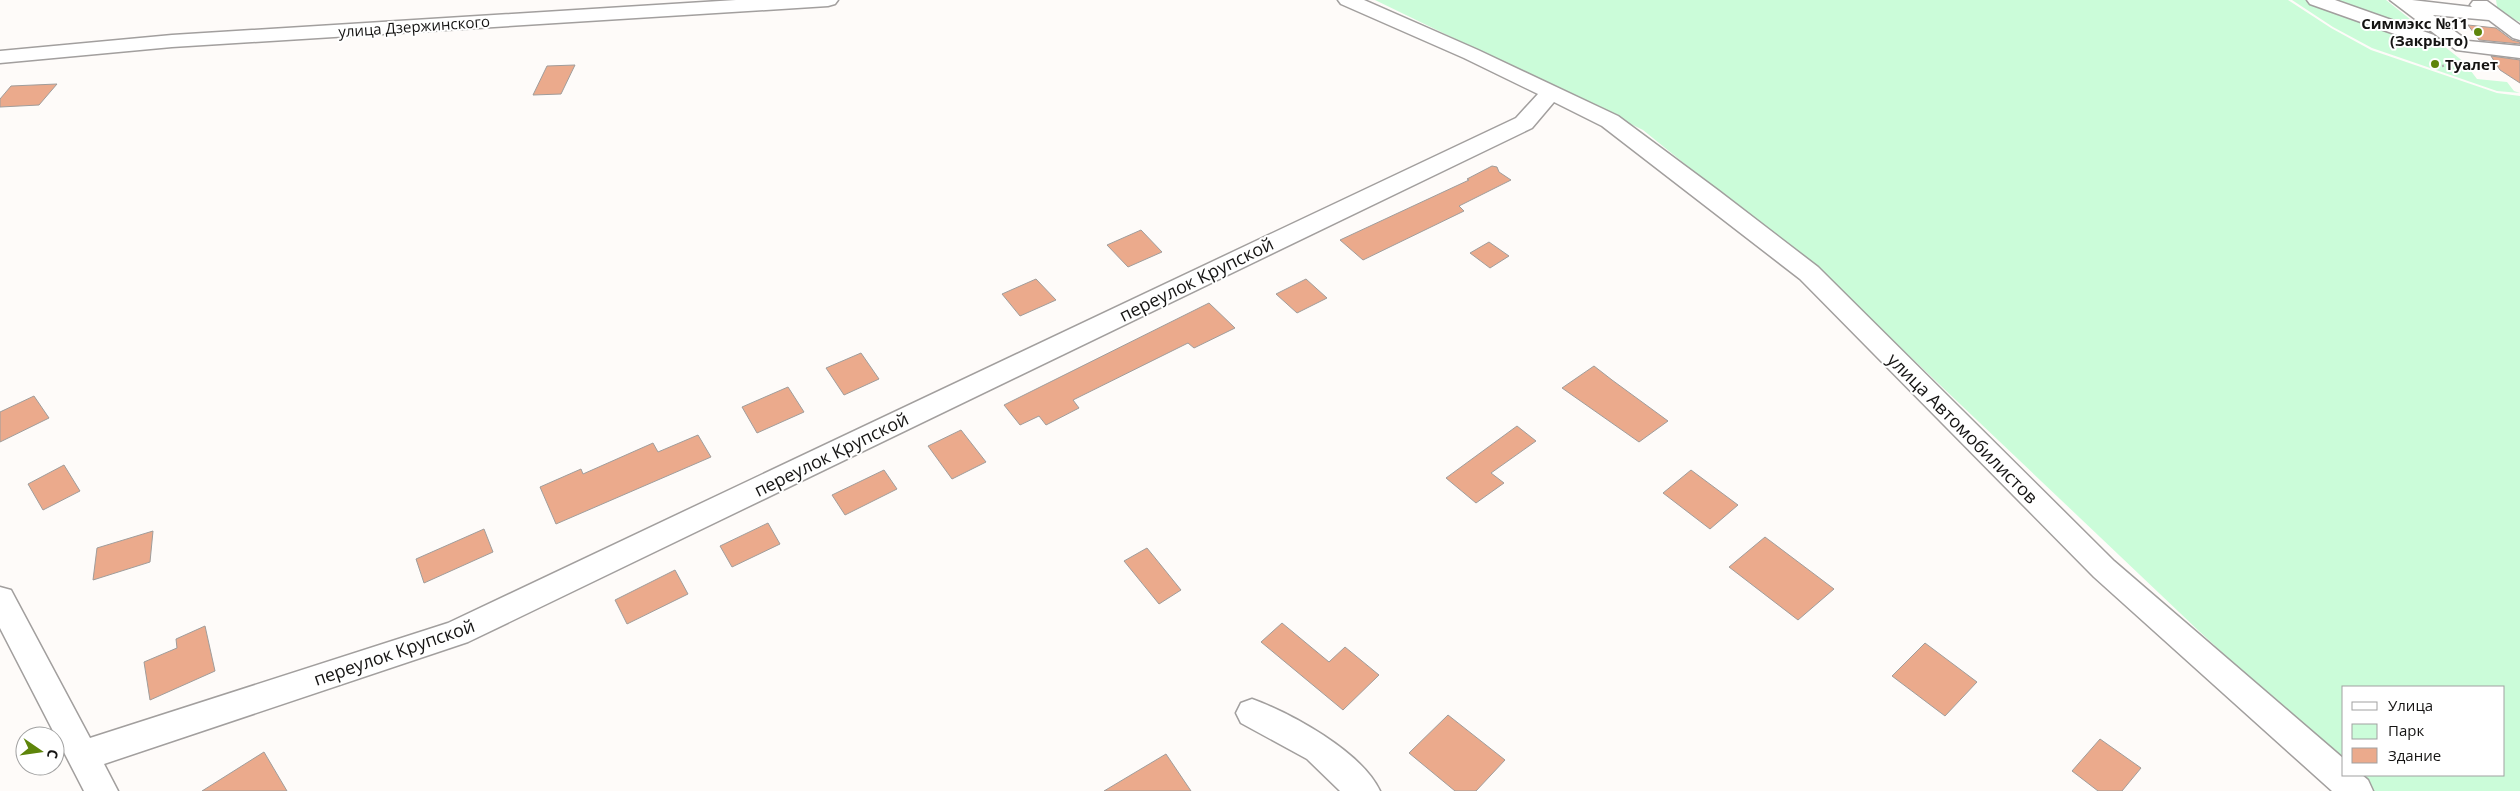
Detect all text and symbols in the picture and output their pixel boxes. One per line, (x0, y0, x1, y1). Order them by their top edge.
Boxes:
street label: улица Дзержинского (338, 11, 490, 41)
place label: Симмэкс №11 (Закрыто) (2361, 13, 2468, 50)
marker: Симмэкс №11 (Закрыто) (2472, 26, 2484, 38)
place label: Туалет (2445, 54, 2498, 74)
marker: Туалет (2429, 58, 2441, 70)
street label: переулок Крупской (1115, 231, 1277, 327)
street label: улица Автомобилистов (1882, 347, 2044, 509)
street label: переулок Крупской (750, 406, 912, 502)
street label: переулок Крупской (310, 613, 478, 691)
legend (2342, 686, 2505, 776)
text: Улица (2388, 695, 2433, 715)
text: Парк (2388, 720, 2424, 740)
north arrow (15, 726, 65, 776)
text: Здание (2388, 745, 2441, 765)
text: С (43, 748, 63, 761)

